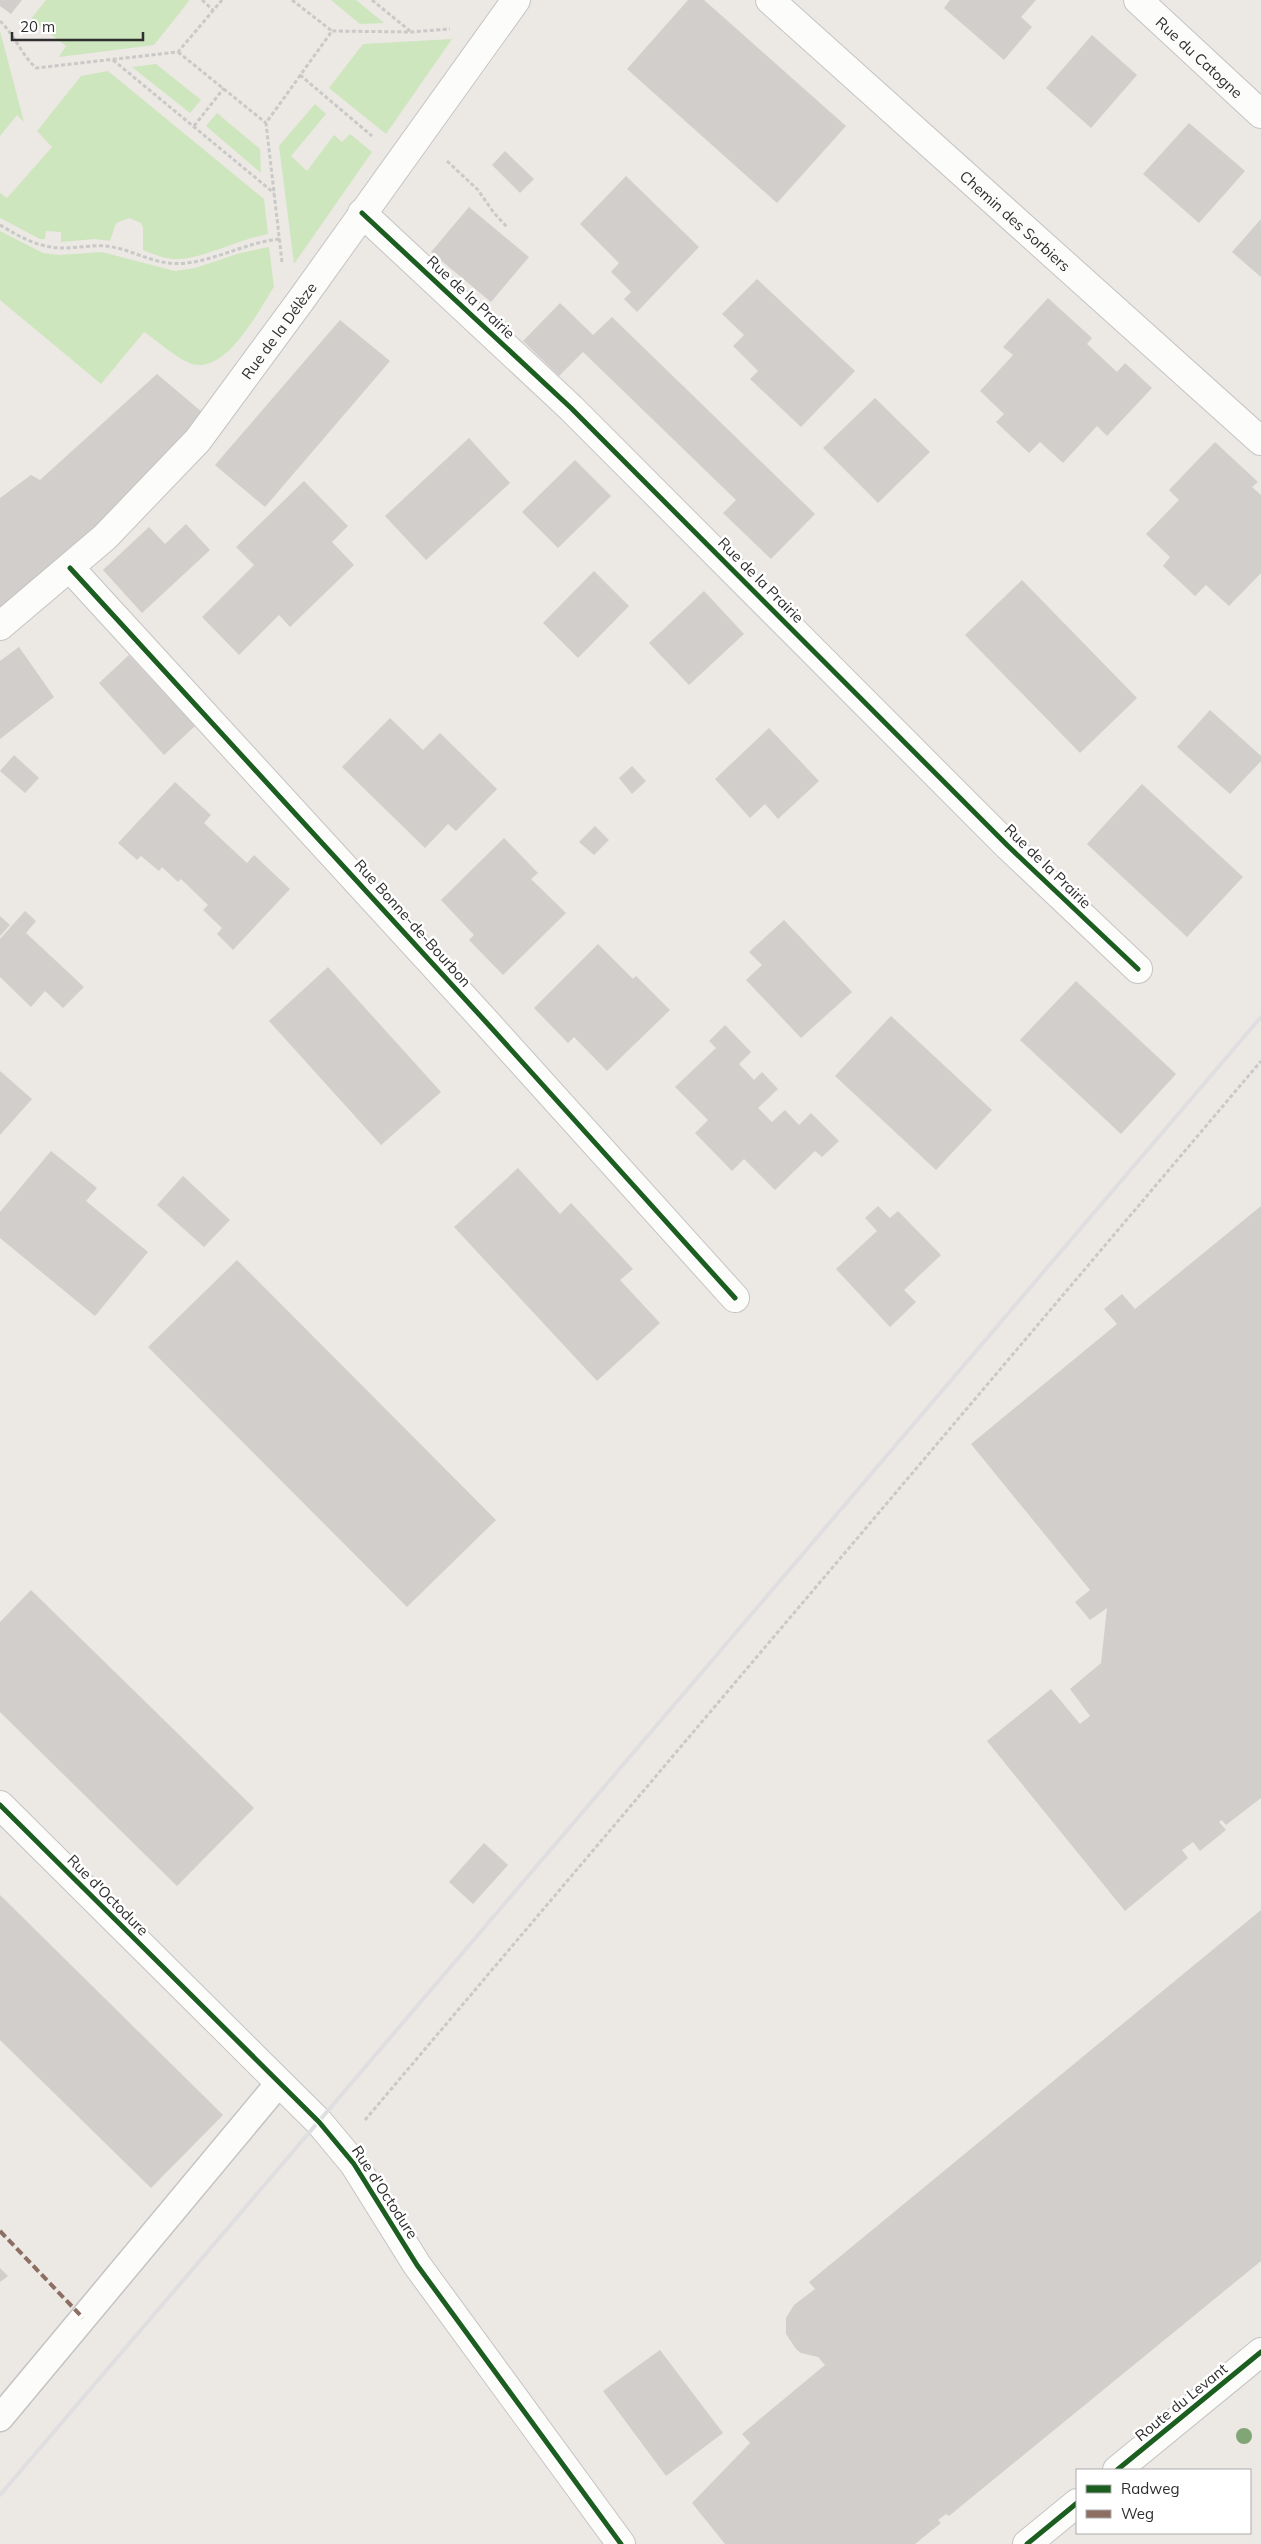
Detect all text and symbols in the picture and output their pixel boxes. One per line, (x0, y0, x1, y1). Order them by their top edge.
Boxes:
scale bar (12, 10, 144, 42)
street label: Rue du Catogne (1152, 12, 1247, 102)
text: 20 m (20, 17, 55, 36)
street label: Chemin des Sorbiers (956, 166, 1075, 275)
street label: Rue de la Prairie (423, 251, 519, 343)
street label: Rue de la Délèze (237, 278, 320, 383)
street label: Rue de la Prairie (714, 533, 808, 627)
street label: Rue de la Prairie (1001, 820, 1095, 912)
street label: Rue Bonne-de-Bourbon (351, 855, 475, 991)
street label: Rue d'Octodure (63, 1850, 153, 1940)
street label: Rue d'Octodure (348, 2142, 422, 2242)
street label: Route du Levant (1131, 2359, 1231, 2445)
legend (1076, 2469, 1251, 2534)
text: Radweg (1121, 2479, 1179, 2498)
text: Weg (1121, 2504, 1154, 2523)

